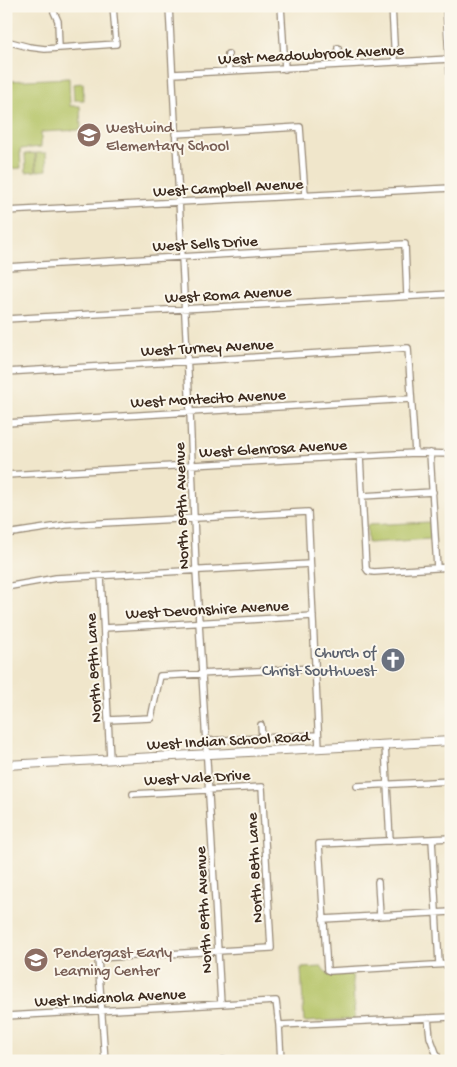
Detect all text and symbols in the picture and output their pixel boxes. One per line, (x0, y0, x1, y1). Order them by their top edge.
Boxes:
street label: West Meadowbrook Avenue (218, 42, 405, 71)
place label: Westwind Elementary School (106, 120, 229, 157)
school or university icon: Westwind Elementary School (76, 122, 102, 148)
street label: West Campbell Avenue (153, 176, 305, 203)
street label: West Sells Drive (152, 233, 259, 258)
street label: West Roma Avenue (164, 284, 293, 309)
street label: West Turney Avenue (140, 336, 275, 362)
street label: West Montecito Avenue (130, 387, 287, 414)
street label: West Glenrosa Avenue (199, 437, 348, 464)
street label: North 89th Avenue (172, 441, 195, 570)
street label: West Devonshire Avenue (125, 598, 290, 625)
street label: North 89th Lane (83, 612, 108, 723)
place label: Church of Christ Southwest (262, 645, 377, 682)
church icon: Church of Christ Southwest (380, 647, 406, 673)
street label: West Indian School Road (146, 729, 312, 756)
street label: West Vale Drive (144, 767, 251, 792)
street label: North 88th Lane (244, 811, 269, 923)
street label: North 89th Avenue (193, 845, 218, 974)
place label: Pendergast Early Learning Center (53, 945, 172, 982)
school or university icon: Pendergast Early Learning Center (23, 947, 49, 973)
street label: West Indianola Avenue (34, 986, 187, 1013)

